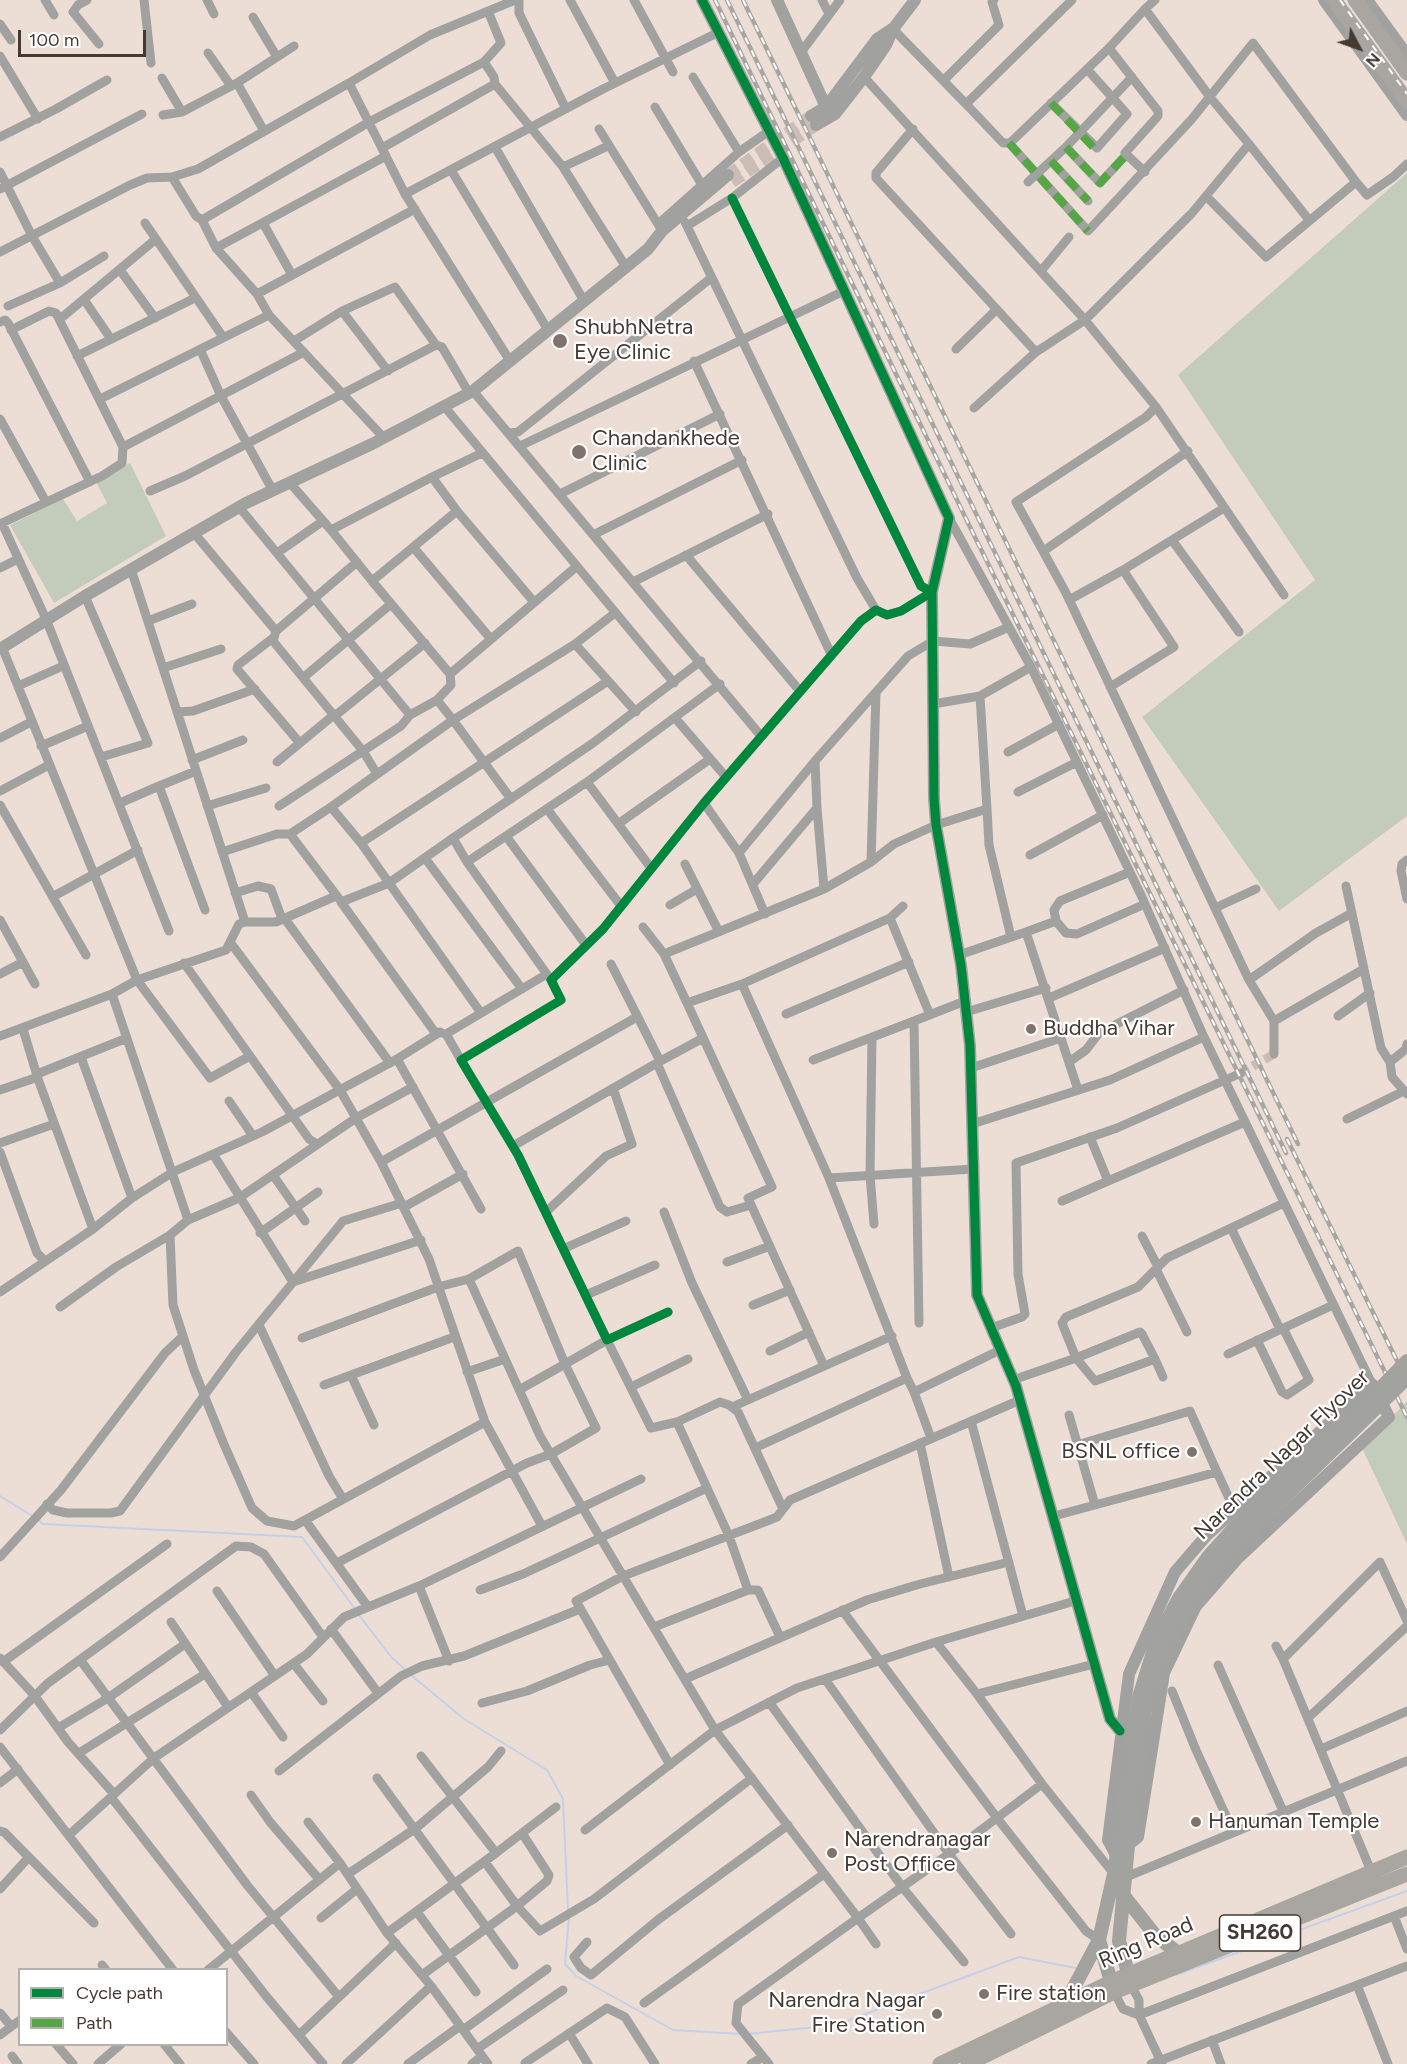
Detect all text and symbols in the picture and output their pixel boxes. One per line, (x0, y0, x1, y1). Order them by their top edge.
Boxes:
scale bar (21, 18, 148, 56)
north arrow (1329, 18, 1389, 78)
text: 100 m (29, 29, 79, 51)
text: N (1362, 49, 1384, 71)
place label: ShubhNetra Eye Clinic (574, 315, 693, 366)
marker: ShubhNetra Eye Clinic (551, 332, 569, 350)
place label: Chandankhede Clinic (592, 426, 740, 478)
marker: Chandankhede Clinic (570, 443, 588, 461)
place label: Buddha Vihar (1043, 1016, 1175, 1042)
marker: Buddha Vihar (1024, 1022, 1038, 1036)
street label: Narendra Nagar Flyover (1189, 1364, 1375, 1546)
place label: BSNL office (1061, 1439, 1180, 1465)
marker: BSNL office (1185, 1445, 1199, 1459)
place label: Hanuman Temple (1208, 1809, 1379, 1835)
marker: Hanuman Temple (1189, 1815, 1203, 1829)
place label: Narendranagar Post Office (844, 1827, 991, 1879)
marker: Narendranagar Post Office (825, 1846, 839, 1860)
street label: Ring Road (1095, 1911, 1197, 1975)
road number: SH260 (1220, 1915, 1300, 1951)
legend (18, 1968, 228, 2046)
place label: Fire station (996, 1981, 1106, 2007)
text: Cycle path (76, 1982, 163, 2004)
marker: Fire station (977, 1987, 991, 2001)
place label: Narendra Nagar Fire Station (768, 1988, 925, 2040)
marker: Narendra Nagar Fire Station (930, 2007, 944, 2021)
text: Path (76, 2012, 112, 2034)

